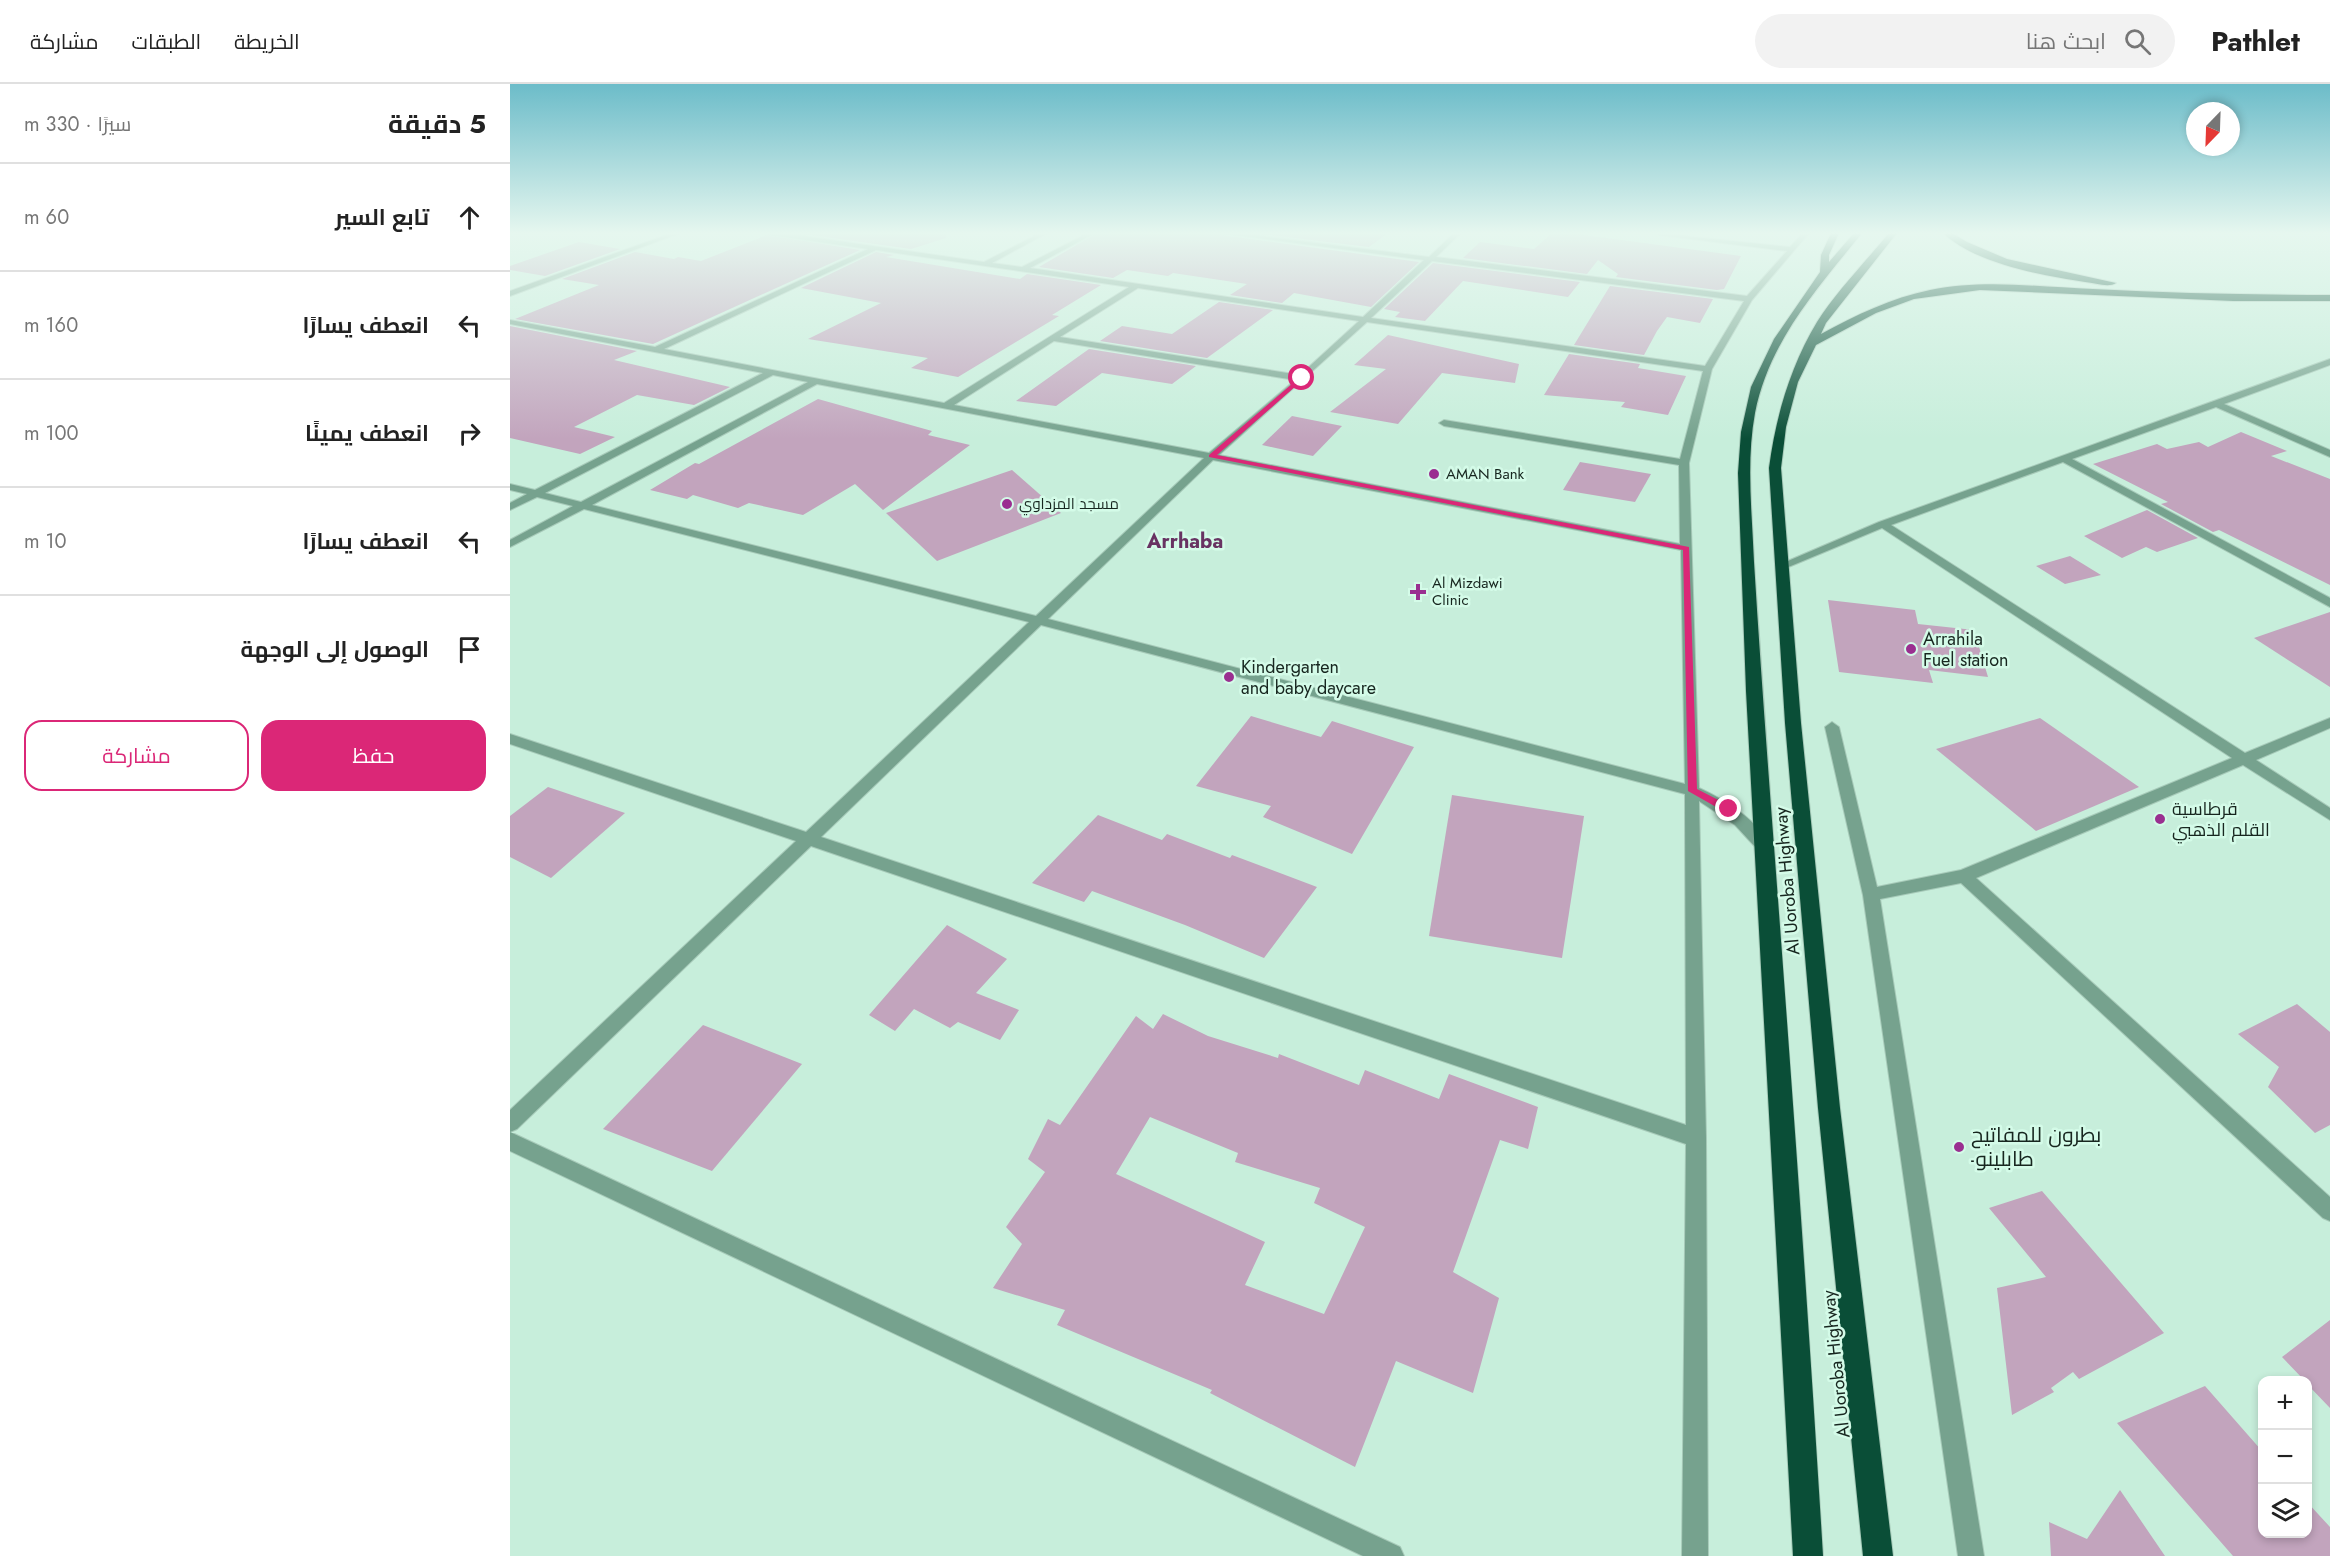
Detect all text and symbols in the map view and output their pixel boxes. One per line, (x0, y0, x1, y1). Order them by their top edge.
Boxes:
search box (1755, 14, 2175, 68)
text: Pathlet (2211, 21, 2300, 62)
text: ابحث هنا (2026, 25, 2106, 57)
icon: search (2121, 25, 2154, 58)
text: مشاركة (30, 27, 99, 57)
text: الطبقات (132, 27, 201, 57)
text: الخريطة (234, 27, 300, 57)
north arrow (2186, 102, 2240, 156)
text: 5 دقيقة (388, 105, 486, 143)
text: سيرًا · 330 m (24, 110, 131, 139)
text: تابع السير (335, 201, 429, 233)
icon: ahead (453, 201, 486, 234)
text: 60 m (24, 203, 69, 232)
text: انعطف يسارًا (302, 309, 429, 341)
icon: left (453, 309, 486, 342)
text: 160 m (24, 311, 78, 340)
route start (1288, 364, 1314, 390)
text: انعطف يمينًا (305, 417, 429, 449)
icon: right (453, 417, 486, 450)
text: 100 m (24, 419, 79, 448)
place label: AMAN Bank (1446, 463, 1525, 485)
marker: AMAN Bank (1427, 467, 1441, 481)
place label: مسجد المزداوي (1019, 493, 1119, 516)
marker: مسجد المزداوي (1000, 497, 1014, 511)
text: انعطف يسارًا (302, 525, 429, 557)
icon: left (453, 525, 486, 558)
text: 10 m (24, 527, 67, 556)
district label: Arrhaba (1146, 527, 1223, 556)
place label: Al Mizdawi Clinic (1432, 572, 1503, 611)
marker: Al Mizdawi Clinic (1409, 583, 1427, 601)
place label: Arrahila Fuel station (1923, 626, 2008, 673)
text: الوصول إلى الوجهة (241, 633, 429, 665)
icon: arrive (453, 633, 486, 666)
marker: Arrahila Fuel station (1904, 642, 1918, 656)
place label: Kindergarten and baby daycare (1241, 654, 1376, 701)
marker: Kindergarten and baby daycare (1222, 670, 1236, 684)
button: مشاركة (24, 720, 249, 791)
button: حفظ (261, 720, 486, 791)
route end (1715, 795, 1741, 821)
place label: قرطاسية القلم الذهبي (2172, 796, 2270, 844)
street label: Al Uoroba Highway (1768, 806, 1806, 956)
marker: قرطاسية القلم الذهبي (2153, 812, 2167, 826)
place label: بطرون للمفاتيح -طابلينو (1971, 1120, 2101, 1174)
marker: بطرون للمفاتيح -طابلينو (1952, 1140, 1966, 1154)
street label: Al Uoroba Highway (1815, 1289, 1857, 1439)
map controls (2258, 1376, 2312, 1538)
button: + (2258, 1376, 2312, 1430)
button: − (2258, 1430, 2312, 1484)
button: layers (2258, 1484, 2312, 1538)

